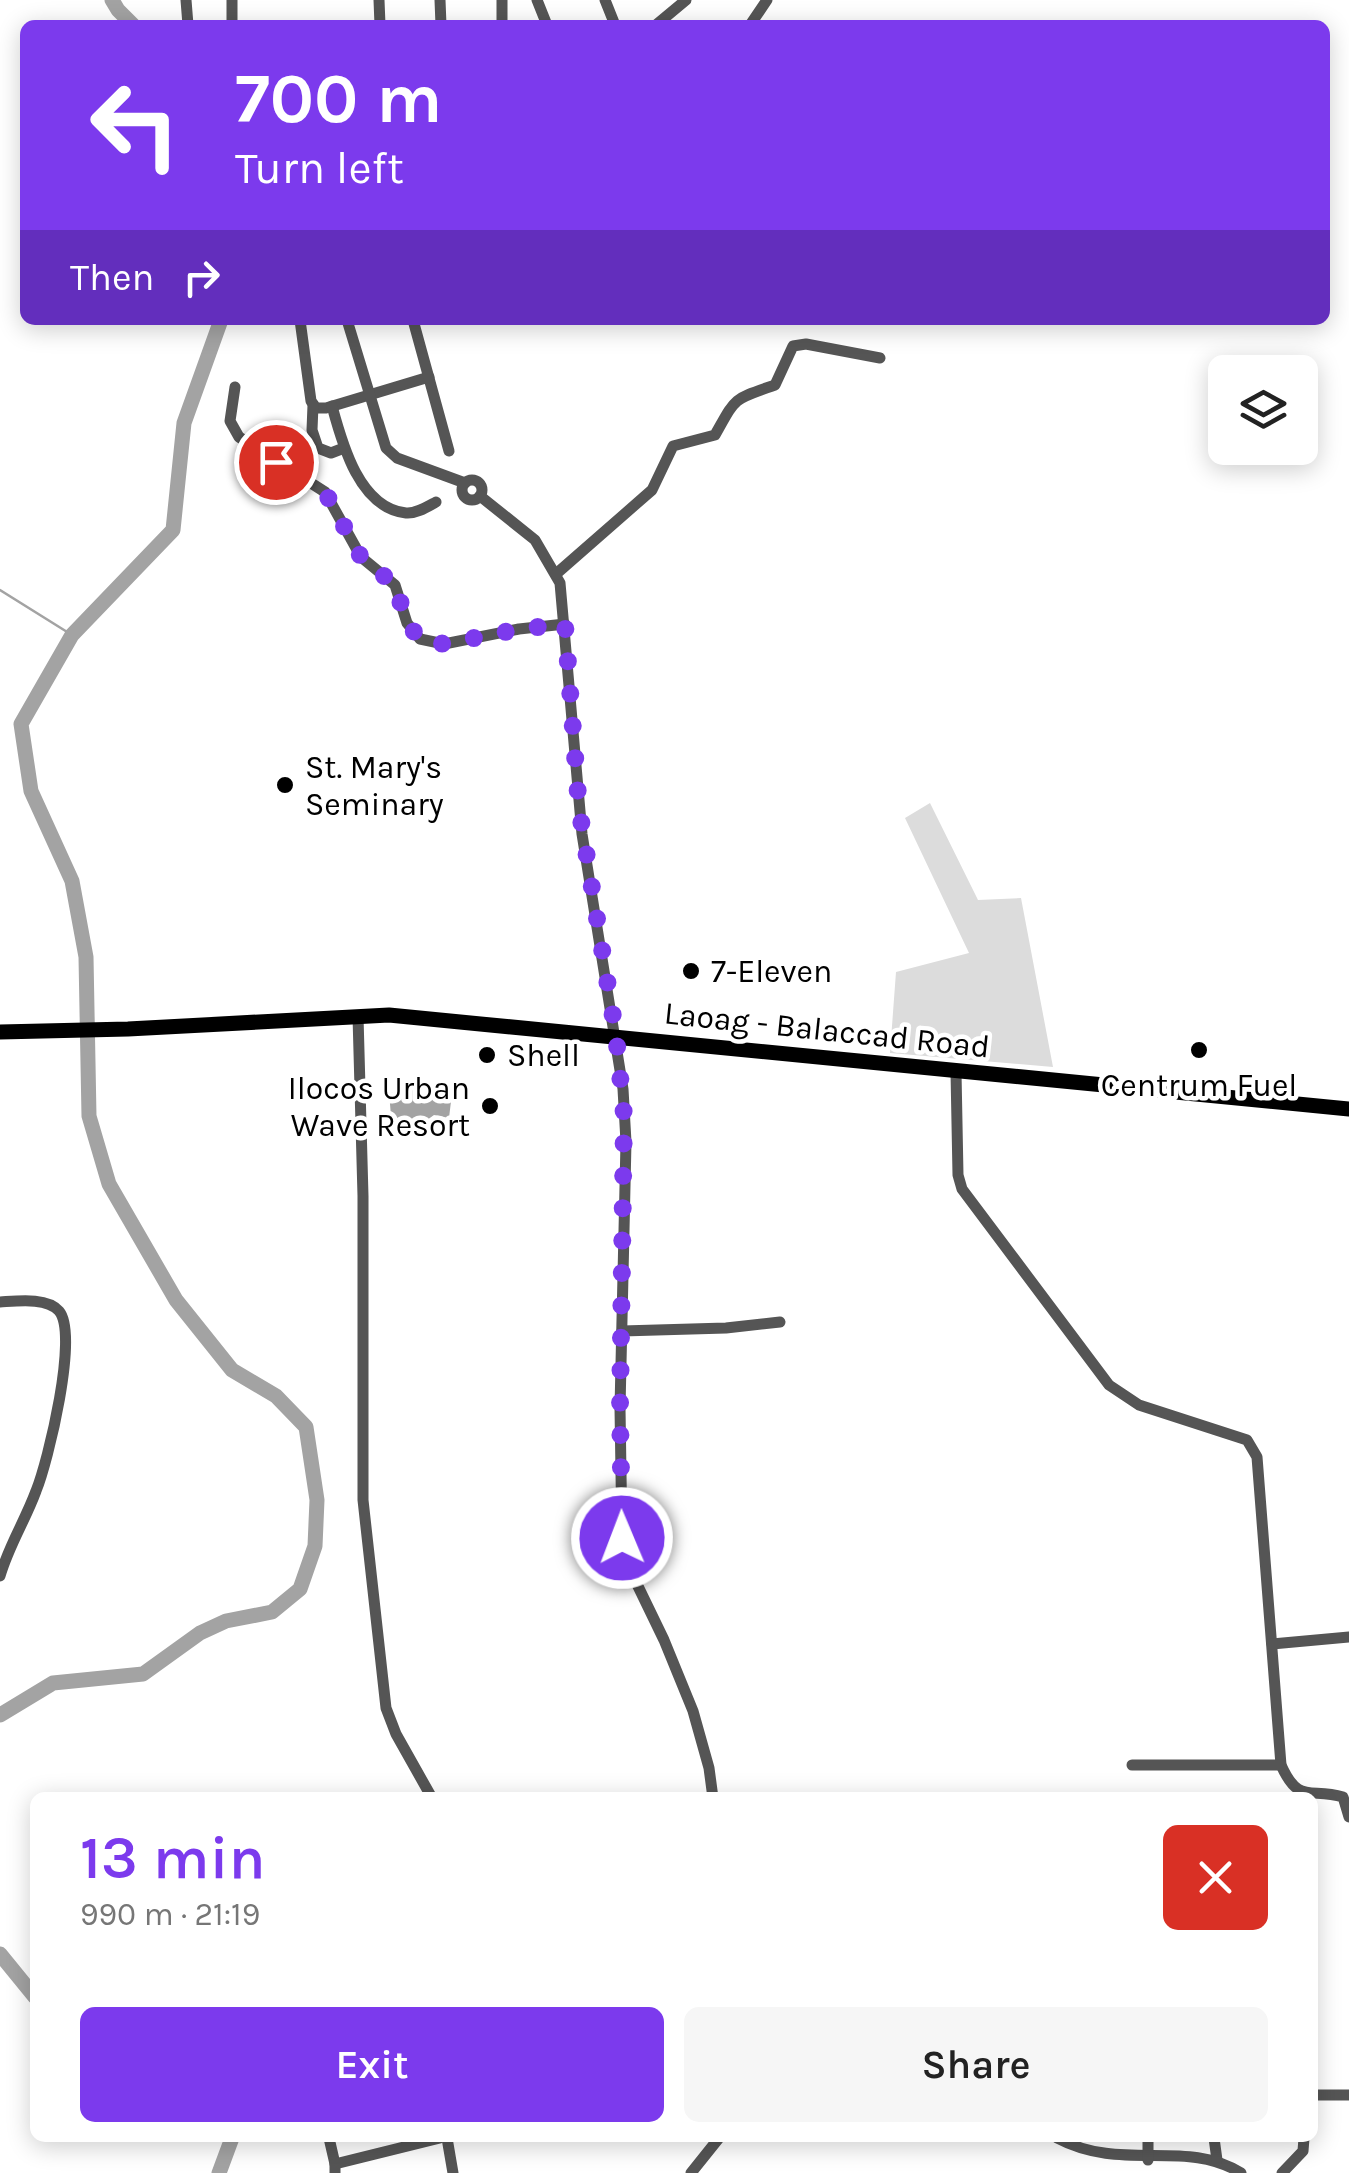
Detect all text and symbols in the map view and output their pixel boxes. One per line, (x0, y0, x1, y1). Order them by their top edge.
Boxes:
text: 700 m (235, 58, 443, 140)
icon: left (70, 60, 200, 190)
text: Turn left (235, 142, 404, 194)
icon: right (174, 250, 229, 305)
text: Then (70, 255, 154, 300)
map controls (1208, 355, 1318, 465)
button: layers (1208, 355, 1318, 465)
pin (234, 420, 319, 505)
icon: arrive (249, 435, 304, 490)
place label: St. Mary's Seminary (305, 749, 444, 823)
marker: St. Mary's Seminary (274, 774, 296, 796)
place label: 7-Eleven (711, 953, 832, 990)
marker: 7-Eleven (680, 960, 702, 982)
street label: Laoag - Balaccad Road (662, 995, 992, 1065)
place label: Shell (507, 1037, 580, 1074)
marker: Centrum Fuel (1188, 1039, 1210, 1061)
marker: Shell (476, 1044, 498, 1066)
place label: Centrum Fuel (1101, 1067, 1297, 1104)
place label: Ilocos Urban Wave Resort (288, 1070, 470, 1144)
marker: Ilocos Urban Wave Resort (479, 1095, 501, 1117)
position arrow (570, 1486, 674, 1590)
text: 13 min (80, 1823, 266, 1893)
button: close (1163, 1825, 1268, 1930)
text: 990 m · 21:19 (80, 1896, 260, 1933)
button: Exit (80, 2007, 664, 2122)
button: Share (684, 2007, 1268, 2122)

